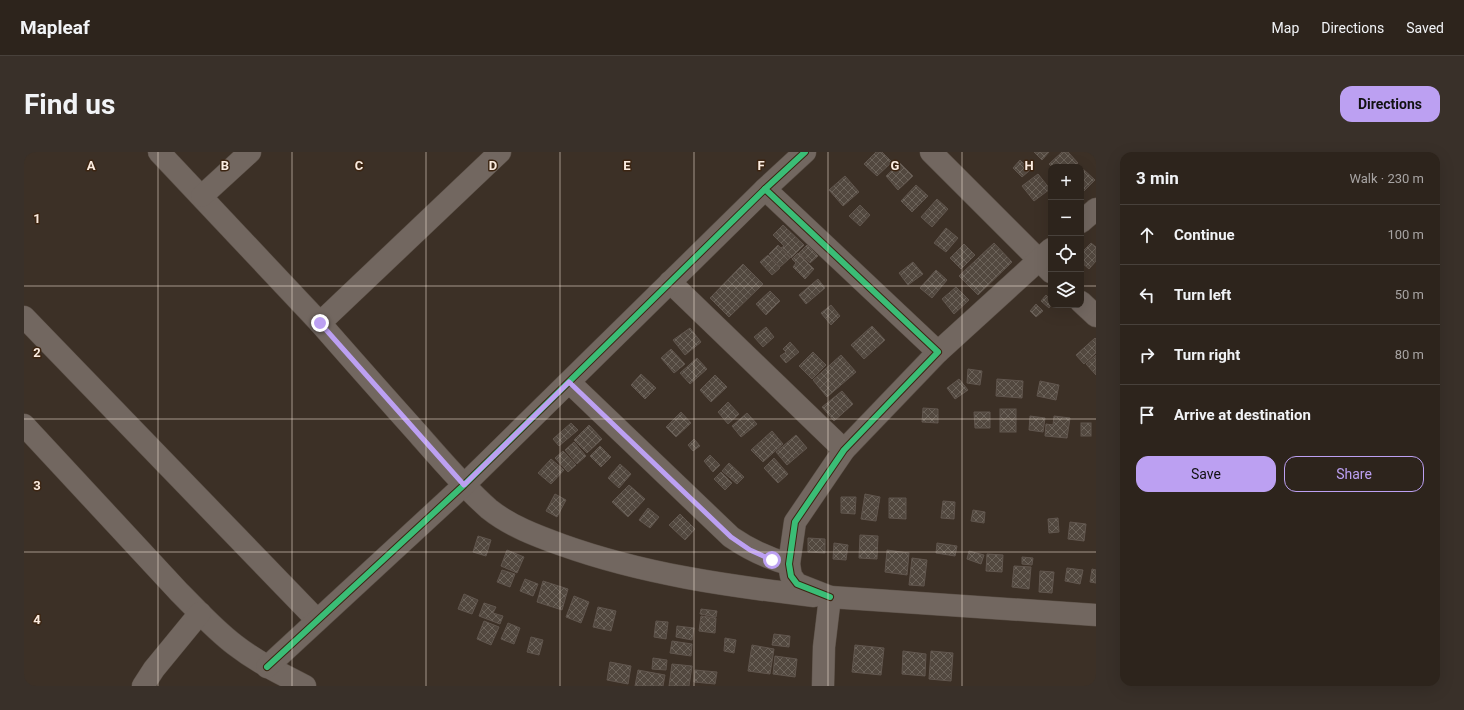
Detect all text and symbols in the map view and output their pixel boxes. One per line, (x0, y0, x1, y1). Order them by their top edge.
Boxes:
text: Mapleaf (20, 16, 90, 39)
text: Map (1272, 20, 1299, 36)
text: Directions (1321, 20, 1384, 36)
text: Saved (1406, 20, 1444, 36)
button: Directions (1340, 86, 1440, 122)
text: Find us (24, 88, 115, 121)
text: A (87, 158, 96, 173)
text: B (221, 158, 229, 173)
text: C (355, 158, 364, 173)
text: D (489, 158, 497, 173)
text: E (623, 158, 631, 173)
text: F (757, 158, 765, 173)
text: G (891, 158, 900, 173)
text: H (1024, 158, 1034, 173)
map controls (1048, 164, 1084, 308)
button: + (1048, 164, 1084, 200)
text: 3 min (1136, 168, 1179, 188)
text: Walk · 230 m (1349, 171, 1424, 186)
button: − (1048, 200, 1084, 236)
text: 1 (33, 211, 41, 226)
icon: ahead (1136, 224, 1158, 246)
text: Continue (1174, 226, 1235, 244)
text: 100 m (1387, 227, 1424, 242)
button: locate (1048, 236, 1084, 272)
button: layers (1048, 272, 1084, 308)
icon: left (1136, 284, 1158, 306)
text: Turn left (1174, 286, 1231, 304)
text: 50 m (1395, 287, 1424, 302)
route end (311, 314, 329, 332)
icon: right (1136, 344, 1158, 366)
text: 2 (33, 345, 41, 360)
text: Turn right (1174, 346, 1240, 364)
text: 80 m (1395, 347, 1424, 362)
icon: arrive (1136, 404, 1158, 426)
text: Arrive at destination (1174, 406, 1311, 424)
button: Save (1136, 456, 1276, 492)
button: Share (1284, 456, 1424, 492)
text: 3 (33, 478, 41, 493)
route start (763, 551, 781, 569)
text: 4 (33, 612, 41, 627)

